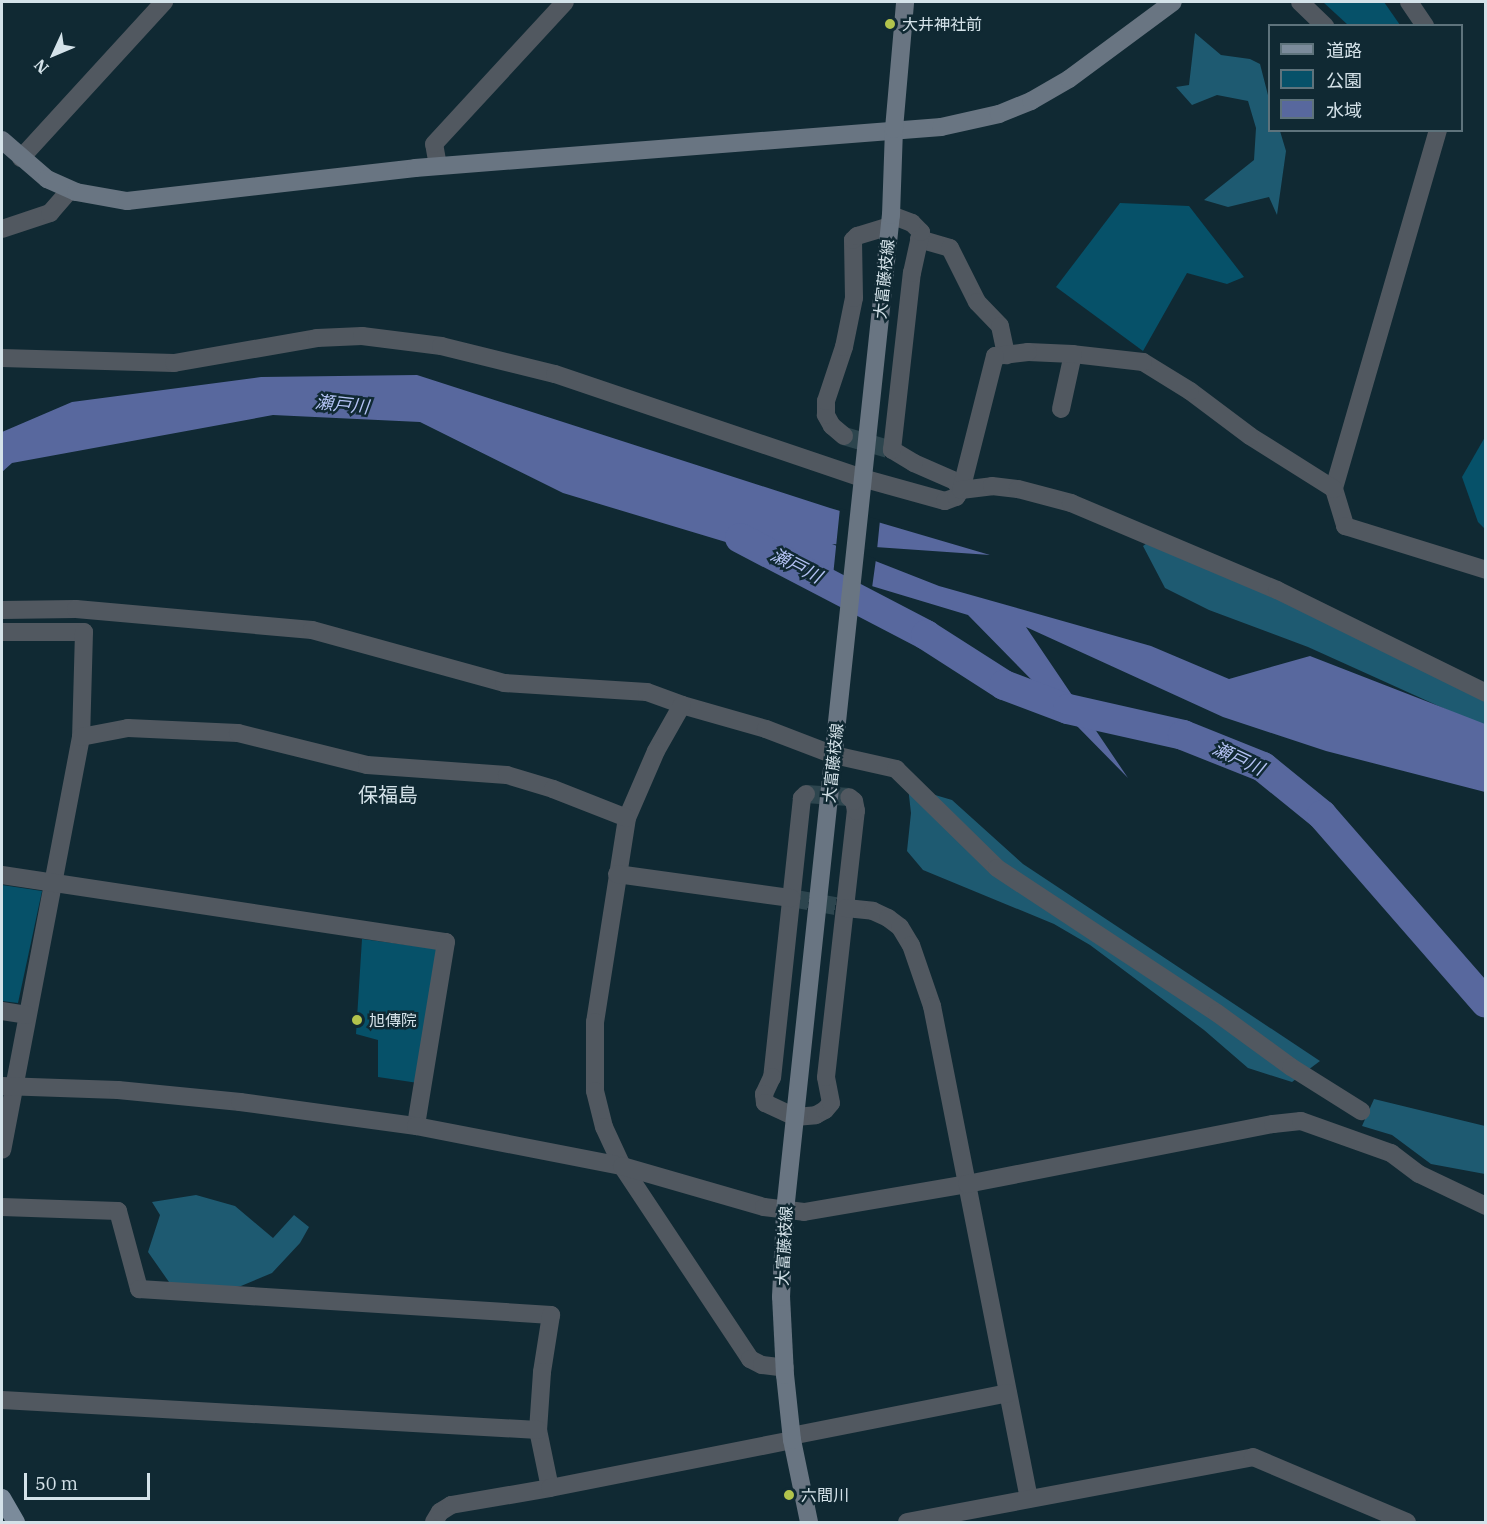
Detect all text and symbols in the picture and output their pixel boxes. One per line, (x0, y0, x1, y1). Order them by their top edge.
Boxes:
place label: 大井神社前 (902, 14, 982, 34)
marker: 大井神社前 (883, 17, 897, 31)
north arrow (24, 24, 84, 84)
legend (1268, 24, 1463, 132)
text: 道路 (1326, 39, 1362, 62)
text: N (29, 55, 53, 78)
text: 公園 (1326, 69, 1362, 92)
text: 水域 (1326, 99, 1362, 122)
street label: 大富藤枝線 (870, 238, 898, 320)
water label: 瀬戸川 (314, 391, 370, 419)
water label: 瀬戸川 (767, 544, 825, 588)
street label: 大富藤枝線 (819, 722, 847, 804)
water label: 瀬戸川 (1209, 738, 1267, 780)
district label: 保福島 (358, 782, 418, 806)
place label: 旭傳院 (369, 1010, 417, 1030)
marker: 旭傳院 (350, 1013, 364, 1027)
street label: 大富藤枝線 (772, 1206, 796, 1286)
scale bar (27, 1461, 153, 1499)
text: 50 m (35, 1472, 78, 1495)
place label: 六間川 (801, 1485, 849, 1505)
marker: 六間川 (782, 1488, 796, 1502)

